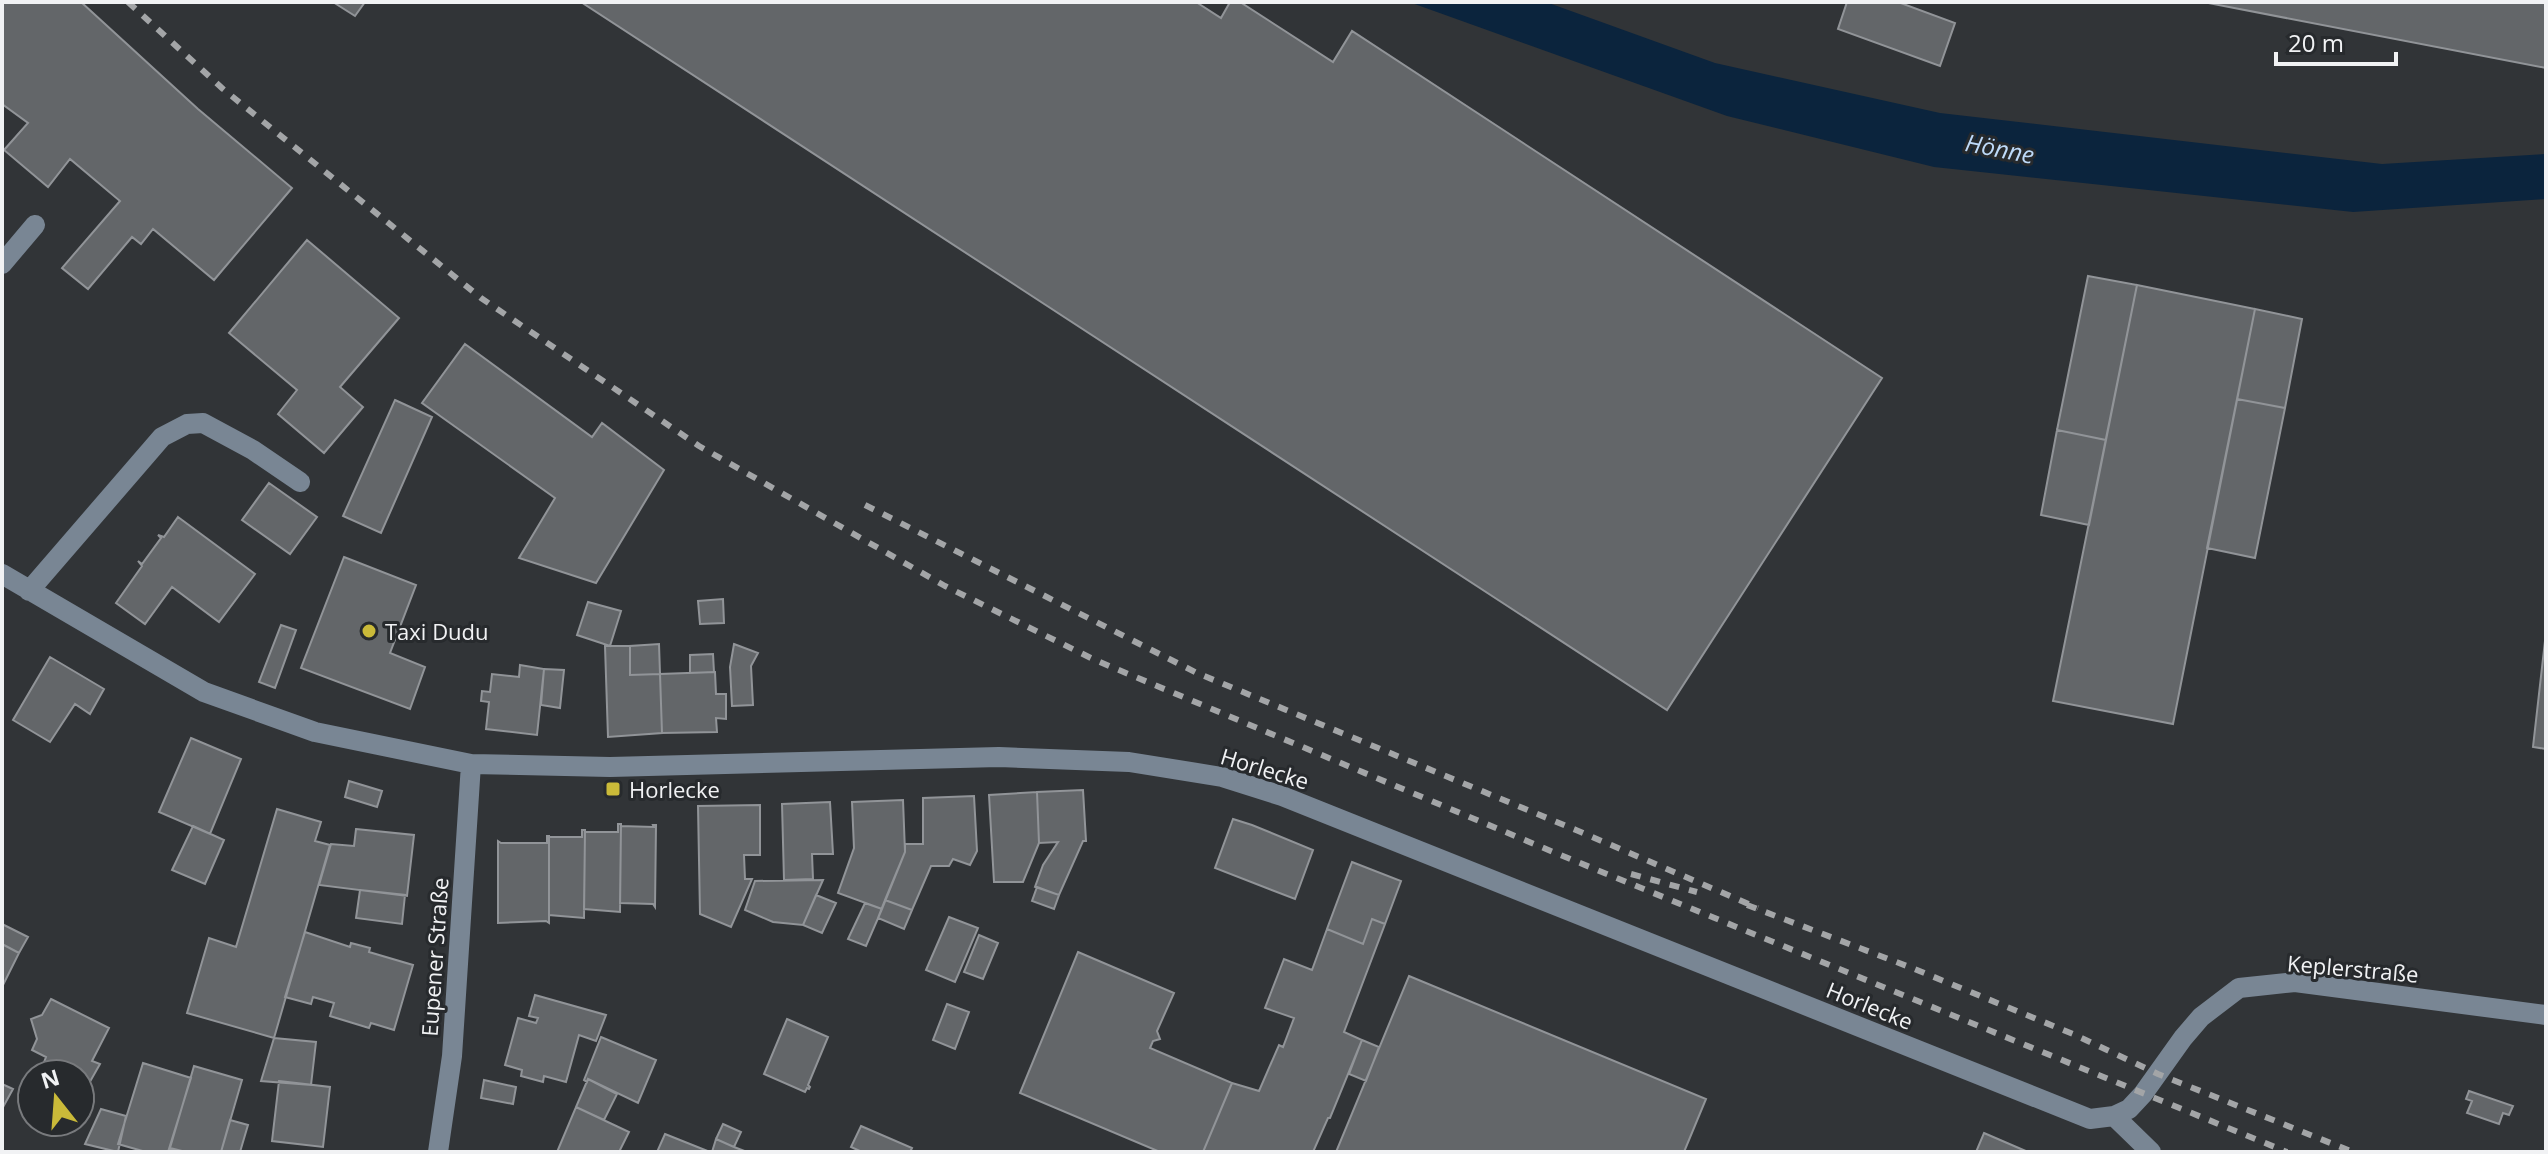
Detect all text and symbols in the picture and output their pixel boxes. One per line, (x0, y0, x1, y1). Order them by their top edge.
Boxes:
scale bar (2276, 16, 2396, 66)
text: 20 m (2288, 26, 2344, 59)
water label: Hönne (1963, 125, 2037, 171)
place label: Taxi Dudu (385, 616, 489, 646)
marker: Taxi Dudu (360, 622, 378, 640)
street label: Horlecke (1217, 740, 1313, 796)
place label: Horlecke (629, 774, 720, 804)
marker: Horlecke (604, 780, 622, 798)
street label: Eupener Straße (413, 877, 455, 1037)
street label: Keplerstraße (2286, 947, 2420, 989)
street label: Horlecke (1822, 974, 1918, 1036)
north arrow (16, 1058, 96, 1138)
text: N (37, 1061, 63, 1095)

